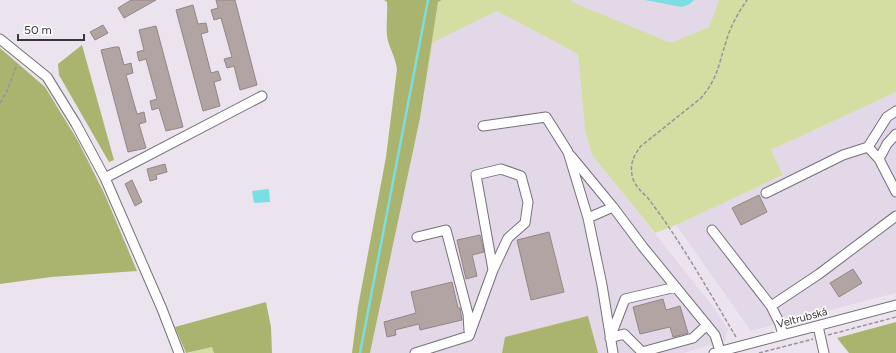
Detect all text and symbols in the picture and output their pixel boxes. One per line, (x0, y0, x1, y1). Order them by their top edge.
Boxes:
scale bar (18, 16, 84, 42)
text: 50 m (24, 23, 52, 37)
street label: Veltrubská (775, 305, 829, 331)

